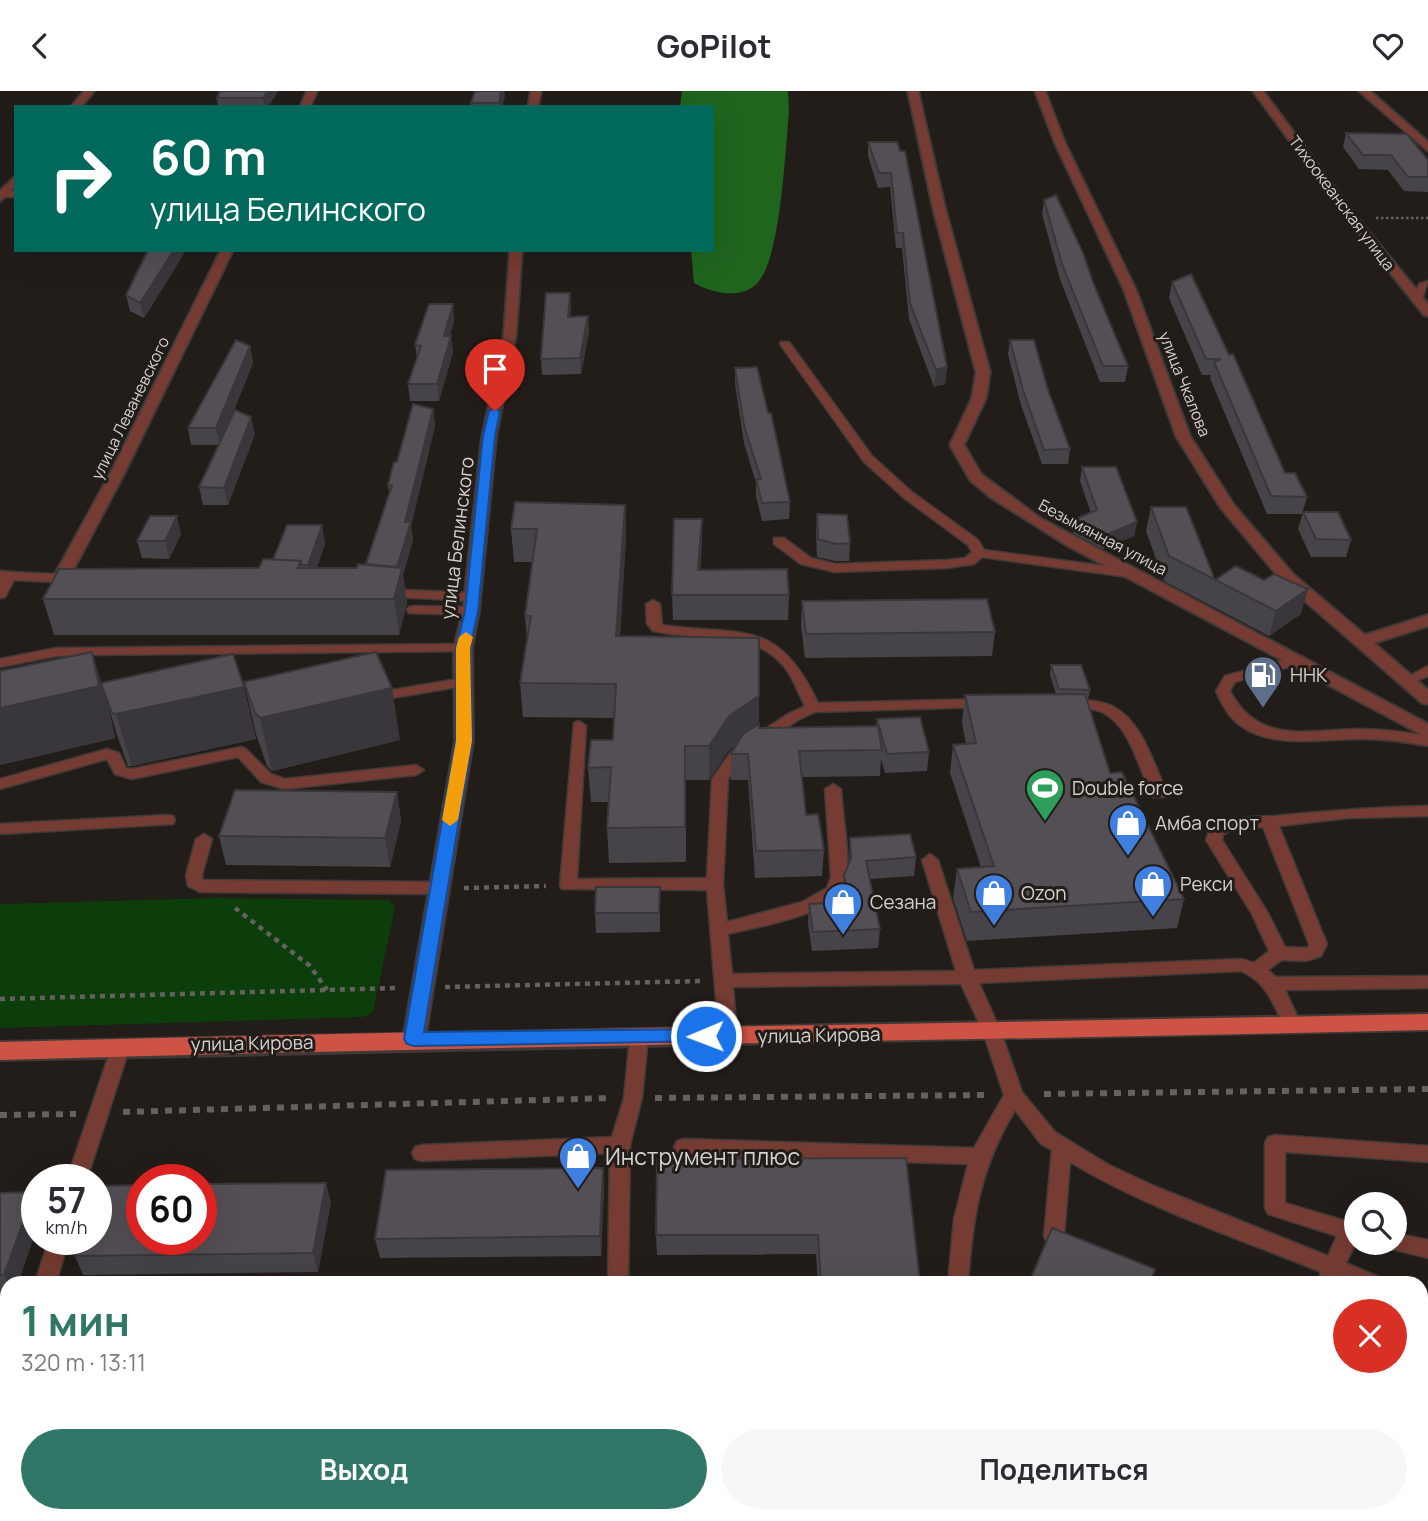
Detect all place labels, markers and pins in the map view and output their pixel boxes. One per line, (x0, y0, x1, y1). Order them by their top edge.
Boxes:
pin (465, 339, 525, 411)
fuel station icon: ННК (1242, 654, 1284, 709)
place label: ННК (1290, 662, 1328, 688)
sports icon: Double force (1024, 767, 1066, 822)
place label: Double force (1072, 775, 1183, 801)
shop icon: Амба спорт (1107, 802, 1149, 857)
place label: Амба спорт (1155, 810, 1259, 836)
shop icon: Рекси (1132, 863, 1174, 918)
place label: Рекси (1180, 871, 1233, 897)
shop icon: Ozon (973, 872, 1015, 927)
place label: Ozon (1021, 880, 1067, 906)
shop icon: Сезана (822, 881, 864, 936)
place label: Сезана (870, 889, 936, 915)
shop icon: Инструмент плюс (557, 1135, 599, 1190)
place label: Инструмент плюс (605, 1140, 800, 1172)

